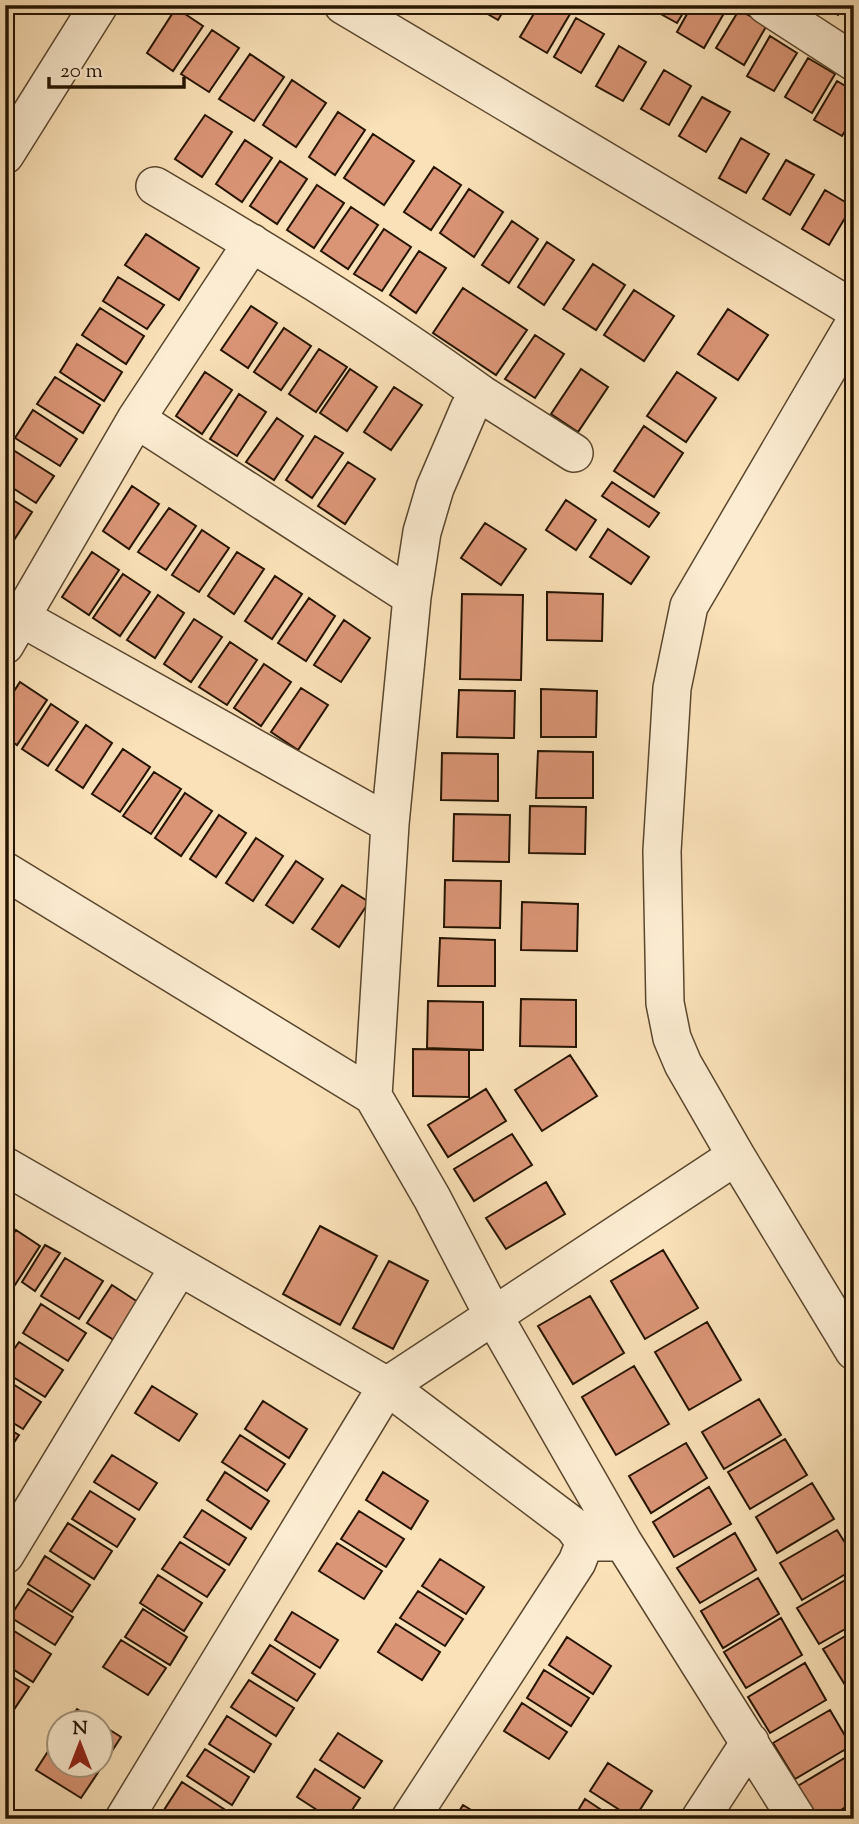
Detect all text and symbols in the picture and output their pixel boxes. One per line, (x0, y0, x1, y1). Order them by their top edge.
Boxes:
scale bar (49, 46, 184, 90)
text: 20 m (60, 57, 103, 87)
north arrow (46, 1708, 116, 1778)
text: N (72, 1716, 88, 1743)

